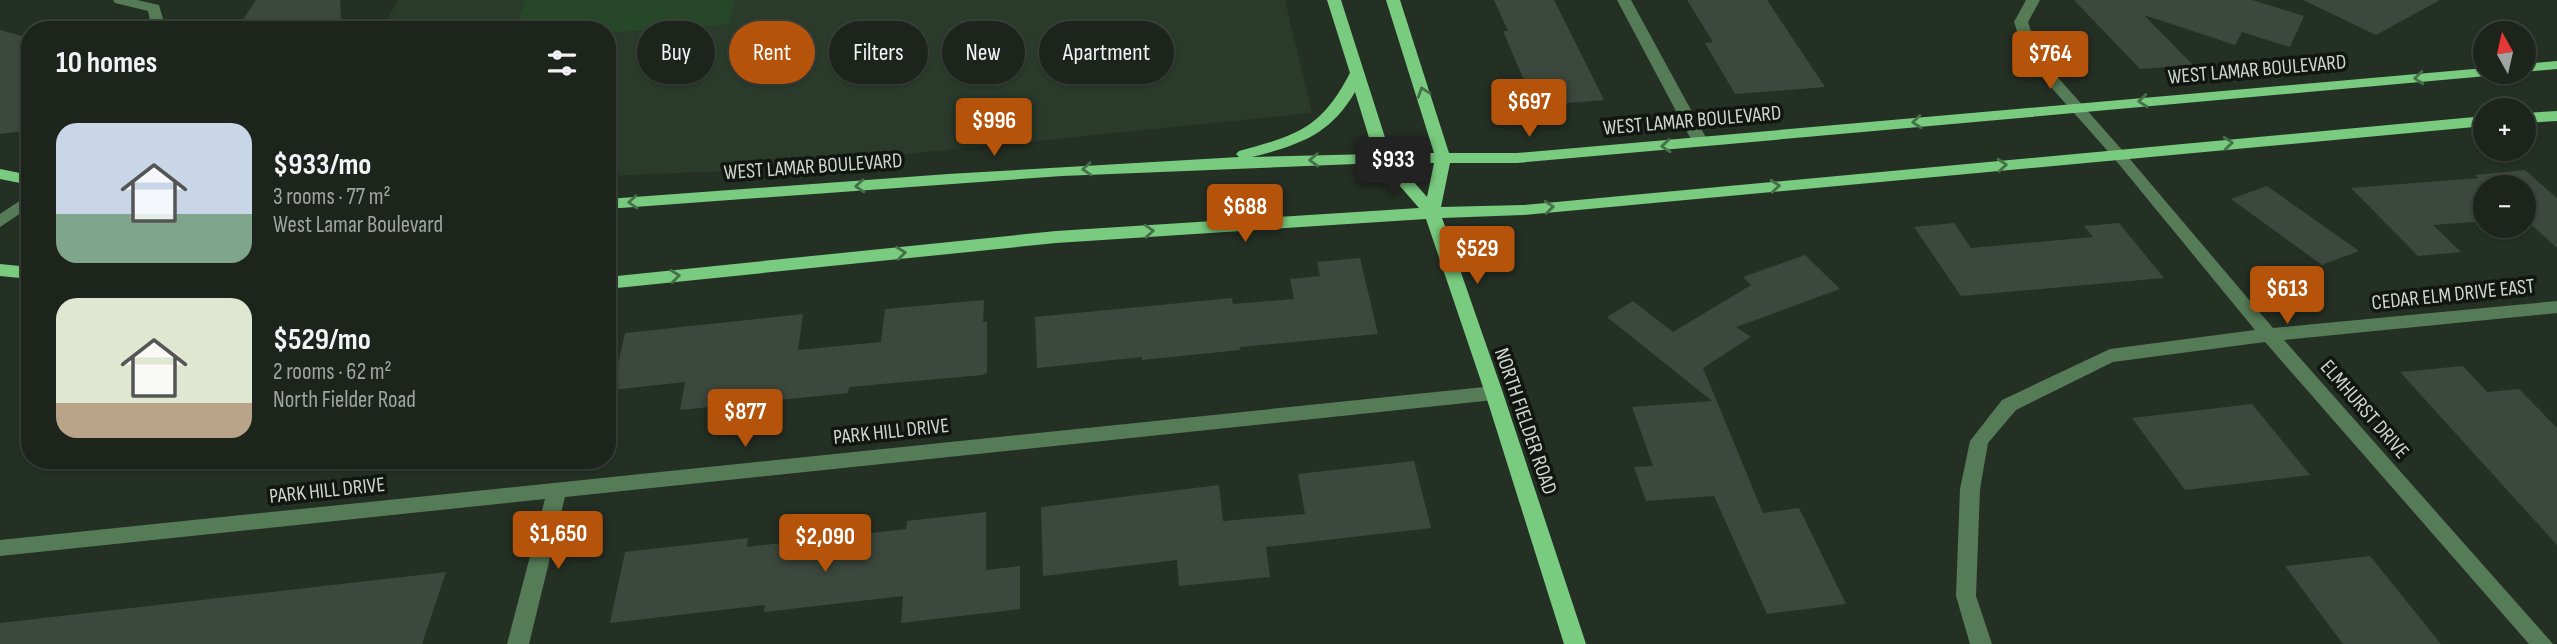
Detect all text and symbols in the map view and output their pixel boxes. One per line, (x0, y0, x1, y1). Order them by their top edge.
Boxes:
chip: Buy (637, 21, 715, 84)
chip: Rent (729, 21, 815, 84)
chip: Filters (829, 21, 928, 84)
chip: New (942, 21, 1025, 84)
chip: Apartment (1039, 21, 1174, 84)
north arrow (2473, 21, 2536, 84)
map controls (2473, 21, 2536, 238)
pin: $764 (2009, 32, 2091, 91)
text: $764 (2028, 40, 2072, 68)
icon: filters (543, 44, 581, 82)
text: 10 homes (56, 45, 157, 81)
street label: WEST LAMAR BOULEVARD (2167, 49, 2347, 90)
one-way arrow (2413, 70, 2424, 85)
pin: $697 (1488, 80, 1570, 139)
one-way arrow (1417, 86, 1432, 98)
text: $697 (1507, 88, 1551, 116)
one-way arrow (2138, 93, 2149, 108)
button: + (2473, 98, 2536, 161)
pin: $996 (953, 99, 1035, 158)
street label: WEST LAMAR BOULEVARD (1602, 100, 1782, 141)
text: $996 (972, 107, 1016, 135)
one-way arrow (1911, 114, 1922, 129)
one-way arrow (2222, 136, 2234, 151)
pin: $933 (1352, 138, 1434, 197)
one-way arrow (1660, 138, 1671, 153)
text: $933 (1371, 146, 1415, 174)
text: $933/mo (273, 147, 371, 183)
street label: WEST LAMAR BOULEVARD (723, 148, 903, 185)
icon: home (112, 151, 196, 235)
one-way arrow (1309, 152, 1320, 167)
one-way arrow (1996, 157, 2007, 172)
one-way arrow (1081, 162, 1092, 177)
button: − (2473, 175, 2536, 238)
one-way arrow (854, 178, 865, 193)
one-way arrow (1770, 179, 1781, 194)
text: 3 rooms · 77 m² (273, 183, 391, 211)
pin: $688 (1204, 184, 1286, 244)
text: $688 (1223, 193, 1267, 221)
one-way arrow (628, 194, 639, 209)
one-way arrow (1543, 200, 1554, 215)
text: West Lamar Boulevard (273, 211, 443, 239)
one-way arrow (1144, 224, 1155, 239)
pin: $529 (1436, 226, 1518, 286)
text: $529 (1456, 235, 1498, 263)
one-way arrow (896, 246, 907, 261)
pin: $613 (2246, 266, 2328, 326)
one-way arrow (670, 269, 681, 284)
street label: CEDAR ELM DRIVE EAST (2370, 273, 2536, 315)
text: $613 (2266, 275, 2308, 303)
text: $529/mo (273, 322, 371, 358)
icon: home (112, 326, 196, 410)
street label: NORTH FIELDER ROAD (1489, 345, 1562, 498)
street label: ELMHURST DRIVE (2315, 355, 2414, 464)
text: 2 rooms · 62 m² (273, 358, 392, 386)
text: North Fielder Road (273, 386, 416, 414)
pin: $877 (704, 390, 786, 449)
text: $877 (724, 398, 766, 426)
street label: PARK HILL DRIVE (832, 413, 950, 450)
street label: PARK HILL DRIVE (268, 472, 386, 509)
pin: $1,650 (501, 512, 615, 571)
pin: $2,090 (768, 514, 882, 574)
text: $1,650 (529, 520, 587, 548)
text: $2,090 (795, 523, 855, 551)

